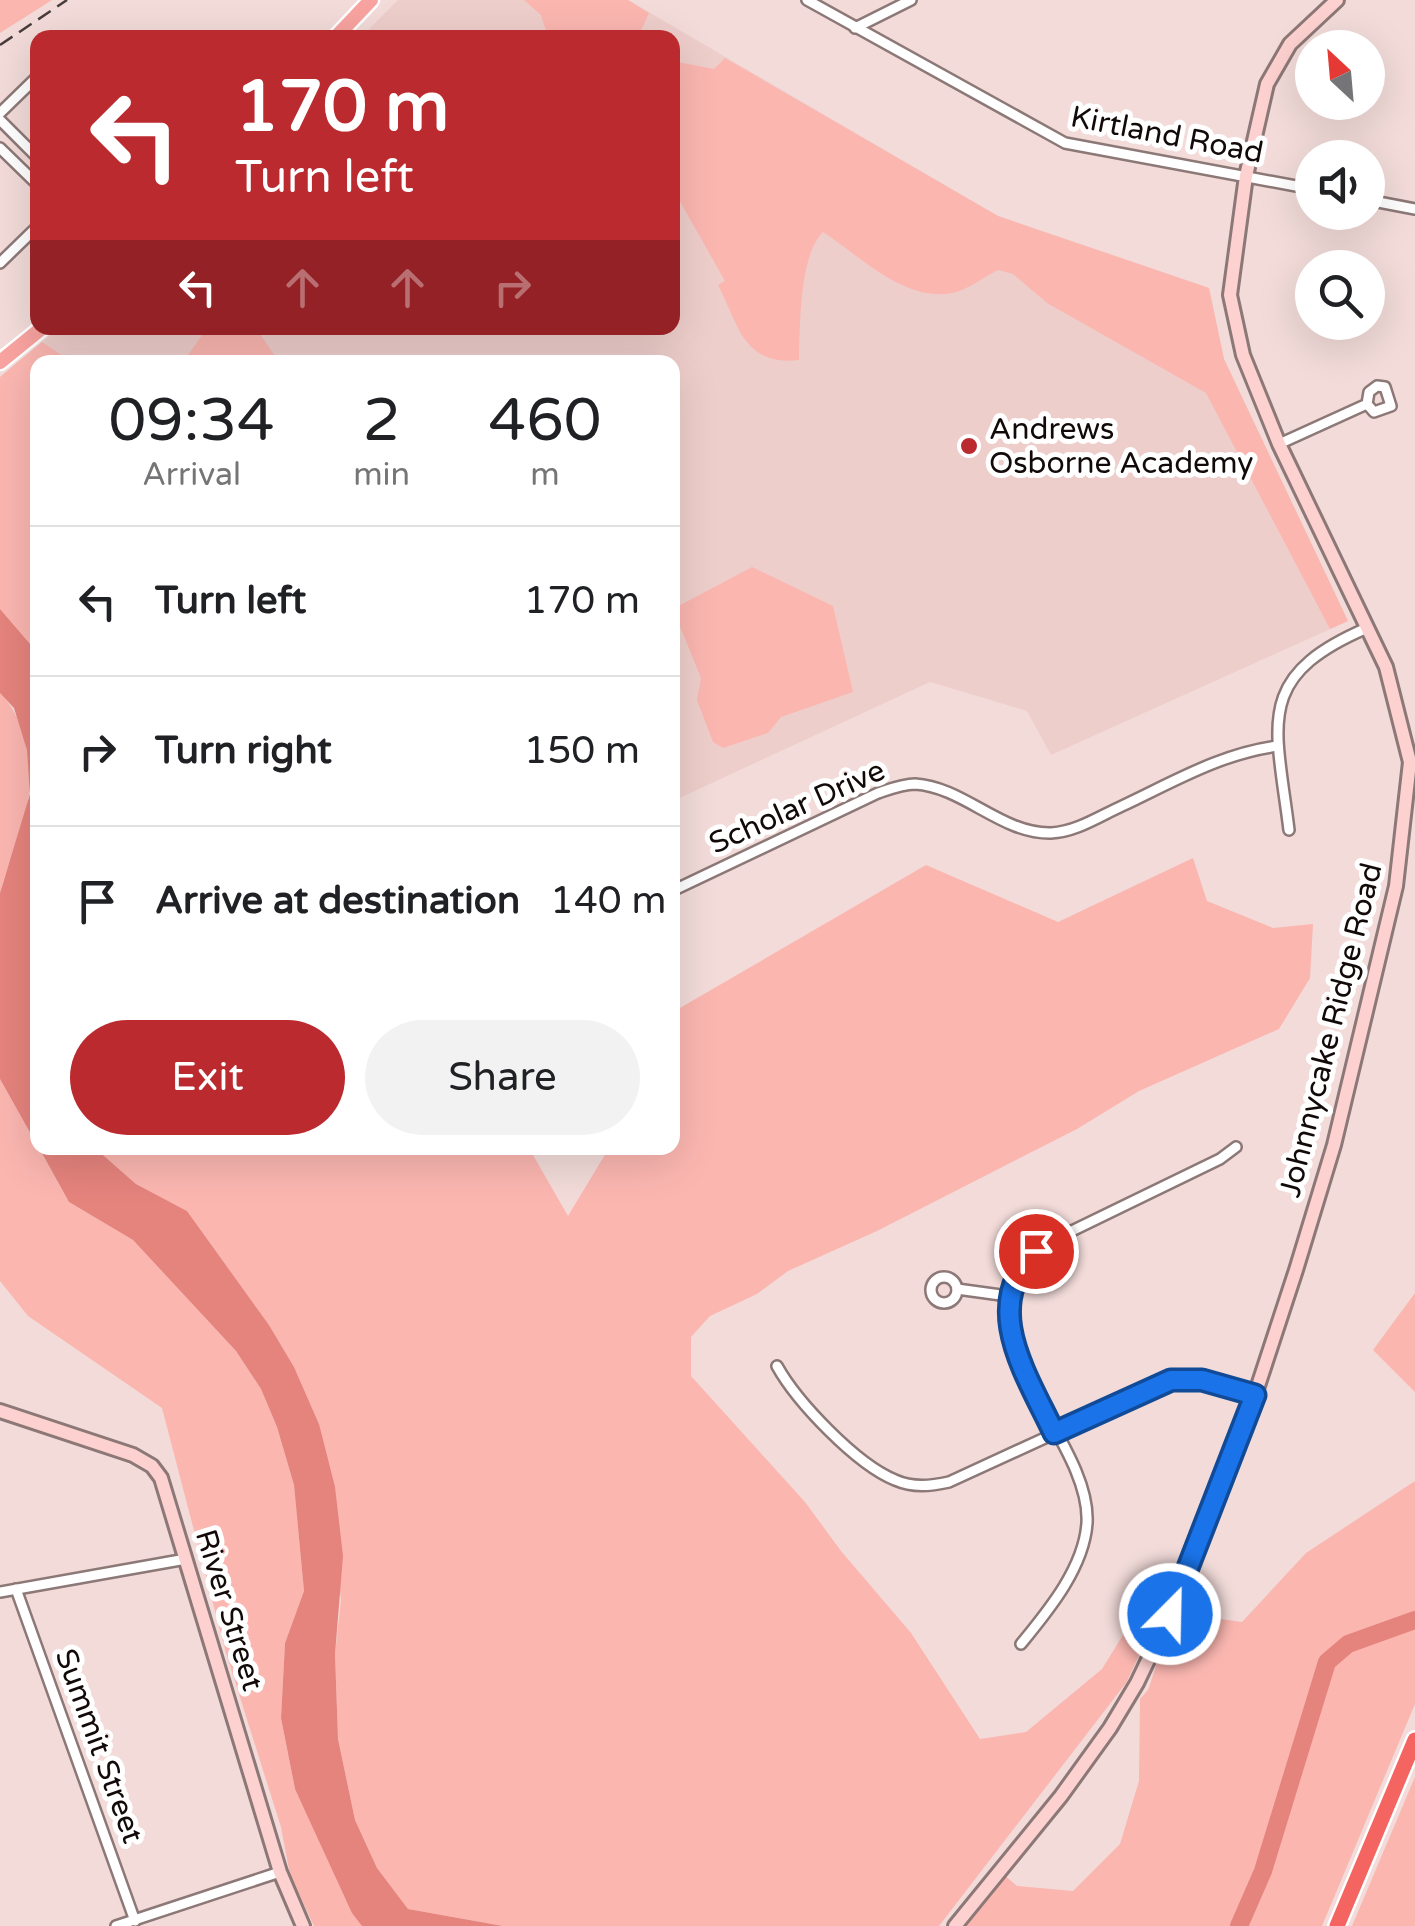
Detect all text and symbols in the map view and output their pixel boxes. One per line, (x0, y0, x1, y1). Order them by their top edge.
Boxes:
north arrow (1295, 30, 1385, 120)
map controls (1295, 30, 1385, 340)
text: 170 m (235, 66, 449, 150)
icon: left (70, 70, 200, 200)
street label: Kirtland Road (1068, 98, 1266, 172)
button: sound (1295, 140, 1385, 230)
text: Turn left (235, 151, 414, 205)
button: search (1295, 250, 1385, 340)
icon: left (170, 260, 225, 315)
icon: ahead (275, 260, 330, 315)
icon: ahead (380, 260, 435, 315)
icon: right (485, 260, 540, 315)
text: 09:34 (108, 385, 275, 457)
text: 2 (363, 385, 400, 457)
text: 460 (488, 385, 602, 457)
place label: Andrews Osborne Academy (989, 411, 1253, 482)
marker: Andrews Osborne Academy (958, 435, 980, 457)
text: Arrival (142, 456, 241, 494)
text: min (353, 456, 410, 494)
text: m (530, 456, 560, 494)
icon: left (70, 574, 125, 629)
text: Turn left (155, 578, 306, 624)
text: 170 m (524, 578, 640, 624)
icon: right (70, 724, 125, 779)
text: Turn right (155, 728, 332, 774)
text: 150 m (524, 728, 640, 774)
street label: Scholar Drive (703, 752, 891, 862)
street label: Johnnycake Ridge Road (1272, 859, 1390, 1201)
icon: arrive (70, 874, 125, 929)
text: Arrive at destination (155, 878, 520, 924)
text: 140 m (550, 878, 666, 924)
button: Exit (70, 1020, 345, 1135)
button: Share (365, 1020, 640, 1135)
pin (994, 1209, 1079, 1294)
icon: arrive (1009, 1224, 1064, 1279)
street label: River Street (187, 1525, 271, 1695)
position arrow (1118, 1562, 1222, 1666)
street label: Summit Street (47, 1644, 151, 1848)

